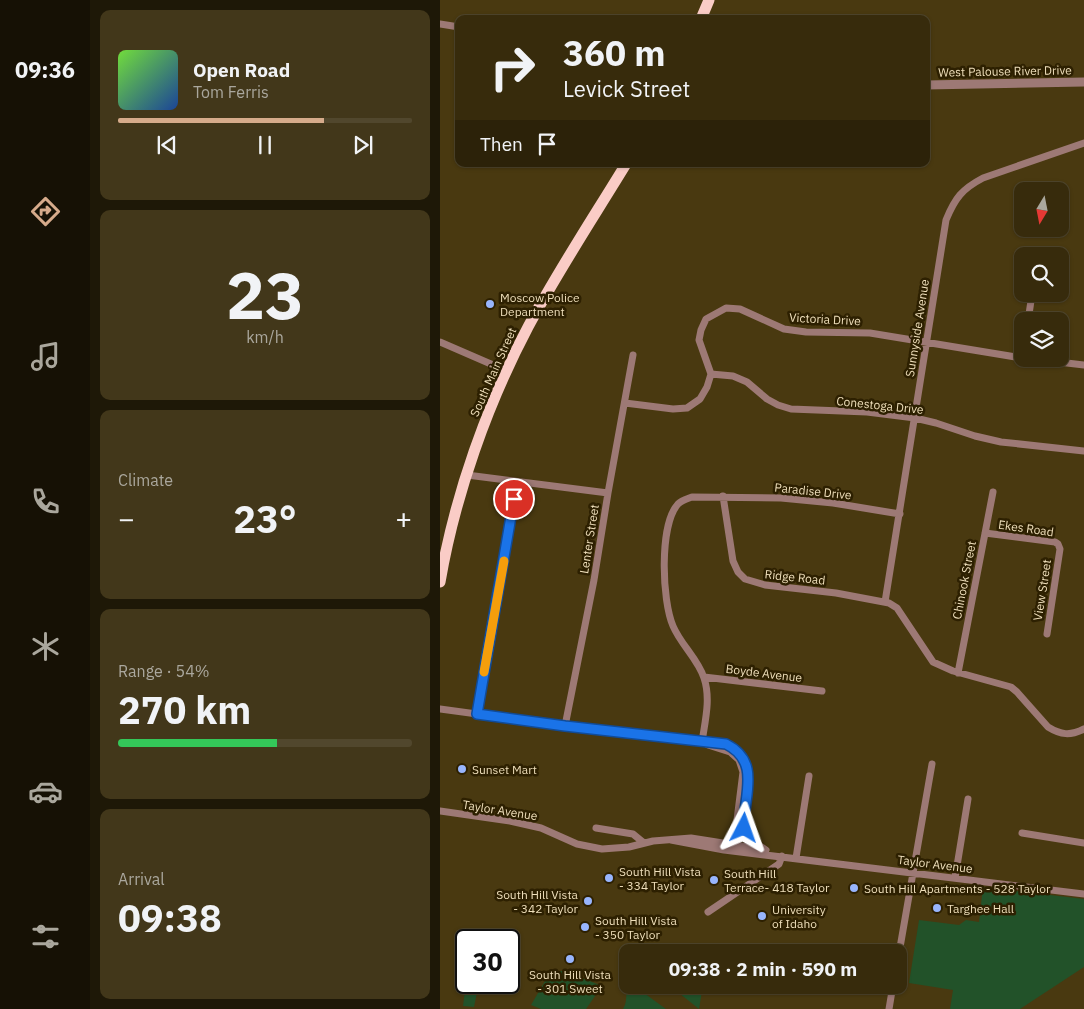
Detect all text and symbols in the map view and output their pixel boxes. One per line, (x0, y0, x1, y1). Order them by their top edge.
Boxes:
text: 360 m (563, 30, 666, 76)
icon: right (480, 35, 545, 100)
text: 09:36 (15, 55, 75, 84)
text: Open Road (193, 58, 290, 82)
street label: West Palouse River Drive (938, 62, 1072, 80)
text: Levick Street (563, 74, 690, 103)
text: Tom Ferris (193, 82, 269, 102)
icon: arrive (533, 130, 561, 158)
icon: previous (153, 131, 181, 159)
icon: pause (251, 131, 279, 159)
icon: next (349, 131, 377, 159)
text: Then (480, 132, 523, 156)
north arrow (1014, 182, 1069, 238)
map controls (1014, 182, 1069, 367)
icon: directions (28, 194, 63, 229)
button: search (1014, 247, 1069, 302)
text: 23 (226, 252, 304, 337)
street label: Sunnyside Avenue (902, 278, 932, 378)
place label: Moscow Police Department (500, 290, 580, 319)
marker: Moscow Police Department (484, 298, 496, 310)
street label: Victoria Drive (789, 310, 862, 328)
button: layers (1014, 312, 1069, 367)
street label: South Main Street (467, 325, 519, 419)
text: km/h (246, 327, 284, 347)
icon: music (28, 339, 63, 374)
street label: Conestoga Drive (836, 393, 925, 417)
text: Climate (118, 470, 173, 490)
pin (493, 478, 535, 520)
street label: Paradise Drive (774, 479, 853, 503)
icon: phone (28, 484, 63, 519)
icon: arrive (500, 485, 528, 513)
text: 23° (233, 494, 297, 543)
text: − (118, 500, 135, 537)
text: + (395, 500, 412, 537)
street label: Lenter Street (576, 503, 602, 575)
street label: Ekes Road (997, 517, 1055, 539)
street label: Chinook Street (949, 539, 979, 621)
street label: View Street (1030, 558, 1054, 622)
street label: Ridge Road (764, 566, 826, 588)
icon: climate (28, 629, 63, 664)
text: Range · 54% (118, 661, 210, 681)
street label: Boyde Avenue (725, 661, 803, 685)
text: 270 km (118, 685, 251, 734)
place label: Sunset Mart (472, 762, 537, 777)
marker: Sunset Mart (456, 763, 468, 775)
icon: car (28, 774, 63, 809)
street label: Taylor Avenue (461, 797, 539, 823)
position arrow (717, 801, 769, 853)
street label: Taylor Avenue (897, 852, 974, 876)
place label: South Hill Vista - 334 Taylor (619, 864, 701, 893)
place label: South Hill Terrace- 418 Taylor (724, 866, 830, 895)
text: Arrival (118, 869, 165, 889)
marker: South Hill Vista - 334 Taylor (603, 872, 615, 884)
marker: South Hill Terrace- 418 Taylor (708, 874, 720, 886)
place label: South Hill Apartments - 528 Taylor (864, 881, 1051, 896)
marker: South Hill Apartments - 528 Taylor (848, 882, 860, 894)
place label: South Hill Vista - 342 Taylor (496, 887, 579, 916)
text: 09:38 (118, 893, 222, 942)
marker: South Hill Vista - 342 Taylor (582, 895, 594, 907)
place label: Targhee Hall (947, 901, 1014, 916)
place label: University of Idaho (772, 902, 826, 931)
marker: Targhee Hall (931, 902, 943, 914)
marker: University of Idaho (756, 910, 768, 922)
place label: South Hill Vista - 350 Taylor (595, 913, 677, 942)
icon: filters (28, 919, 63, 954)
marker: South Hill Vista - 350 Taylor (579, 921, 591, 933)
speed limit sign: 30 (455, 929, 520, 994)
marker: South Hill Vista - 301 Sweet (564, 953, 576, 965)
text: 09:38 · 2 min · 590 m (669, 957, 857, 981)
place label: South Hill Vista - 301 Sweet (529, 967, 612, 996)

